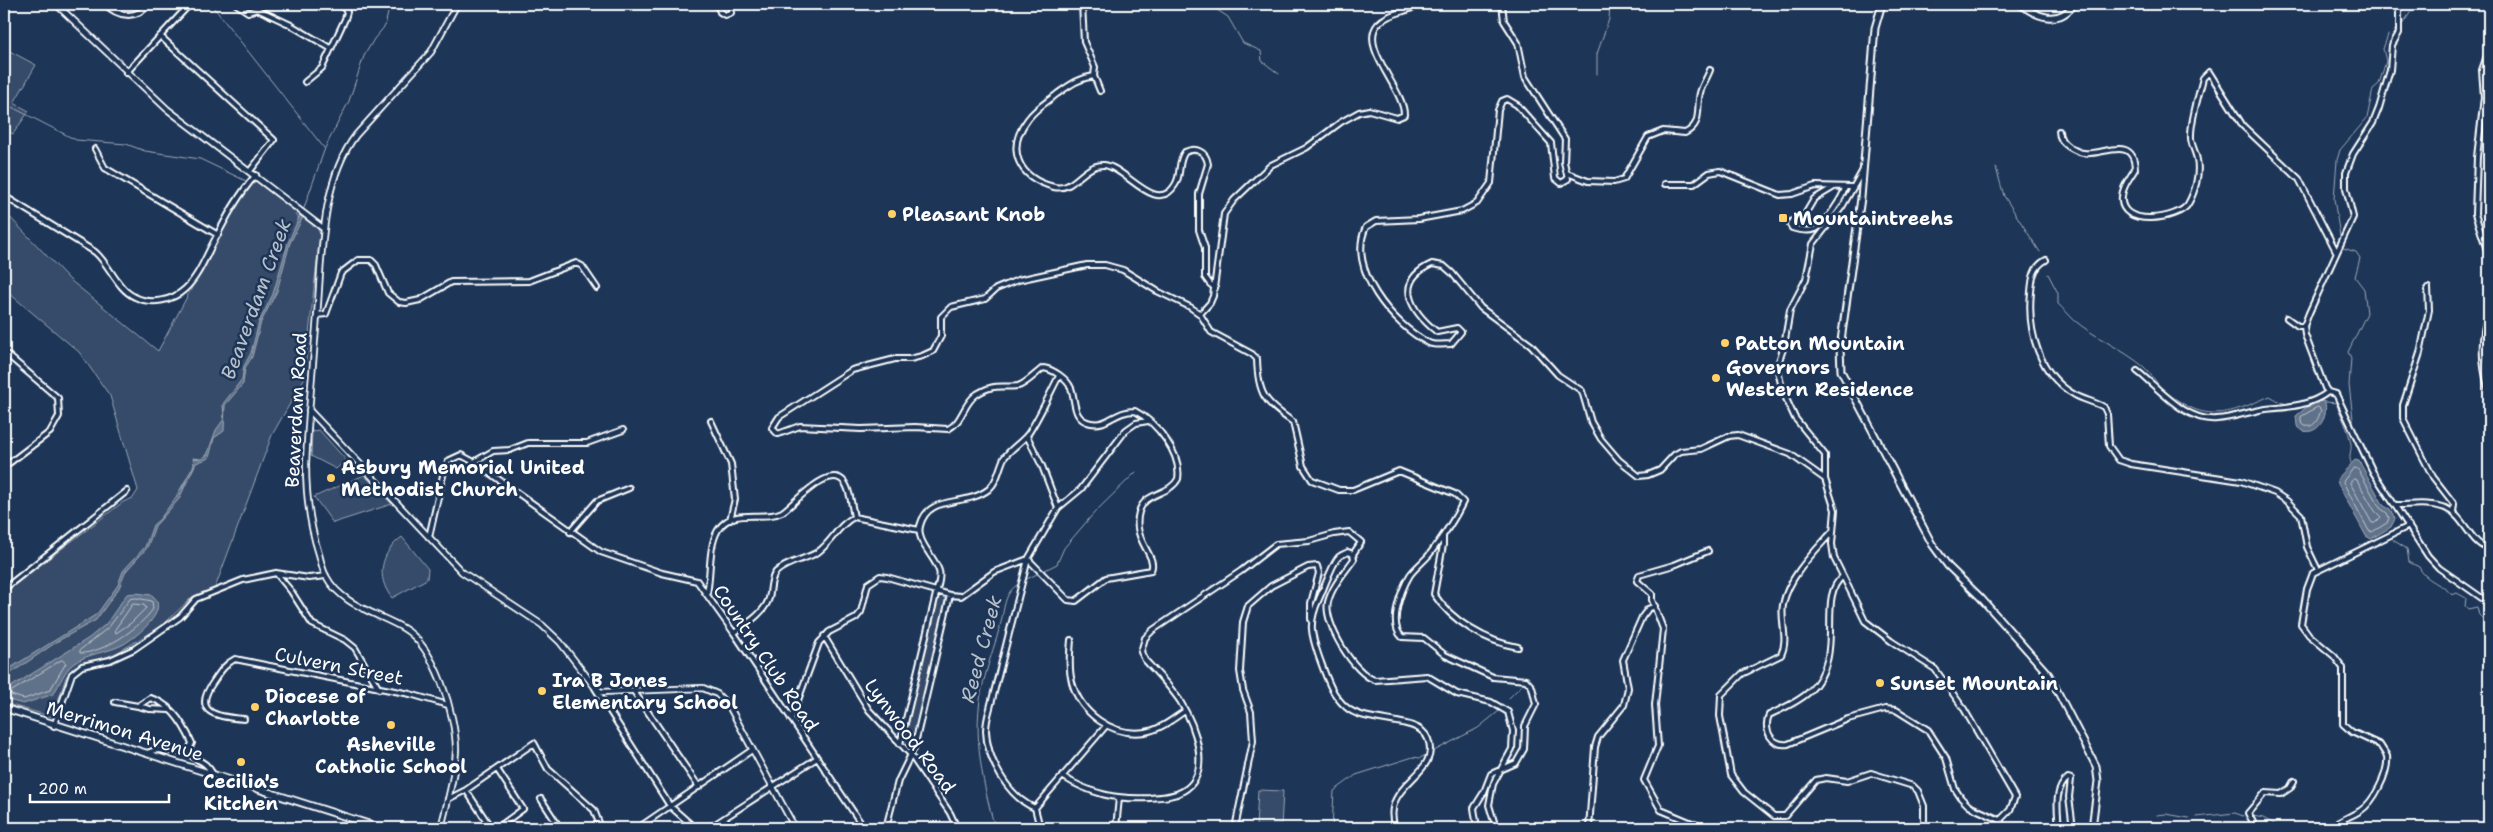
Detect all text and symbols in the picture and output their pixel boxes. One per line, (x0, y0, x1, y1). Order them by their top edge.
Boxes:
place label: Pleasant Knob (902, 202, 1045, 227)
place label: Mountaintreehs (1793, 206, 1953, 231)
marker: Pleasant Knob (886, 208, 898, 220)
marker: Mountaintreehs (1777, 212, 1789, 224)
water label: Beaverdam Creek (215, 215, 297, 383)
place label: Patton Mountain (1735, 331, 1905, 356)
street label: Beaverdam Road (279, 332, 313, 488)
marker: Patton Mountain (1719, 337, 1731, 349)
place label: Governors Western Residence (1726, 355, 1914, 402)
marker: Governors Western Residence (1710, 372, 1722, 384)
place label: Asbury Memorial United Methodist Church (341, 455, 585, 502)
marker: Asbury Memorial United Methodist Church (325, 472, 337, 484)
street label: Country Club Road (707, 580, 825, 736)
water label: Reed Creek (954, 592, 1008, 706)
street label: Culvern Street (273, 641, 405, 691)
place label: Ira B Jones Elementary School (552, 668, 738, 715)
place label: Sunset Mountain (1890, 671, 2059, 696)
street label: Lynwood Road (859, 674, 961, 798)
marker: Sunset Mountain (1874, 677, 1886, 689)
place label: Diocese of Charlotte (265, 684, 366, 731)
marker: Ira B Jones Elementary School (536, 685, 548, 697)
street label: Merrimon Avenue (43, 695, 207, 767)
marker: Diocese of Charlotte (249, 701, 261, 713)
marker: Asheville Catholic School (385, 719, 397, 731)
place label: Asheville Catholic School (315, 732, 467, 779)
marker: Cecilia's Kitchen (235, 756, 247, 768)
place label: Cecilia's Kitchen (203, 769, 279, 816)
scale bar (30, 772, 169, 804)
text: 200 m (38, 779, 87, 799)

